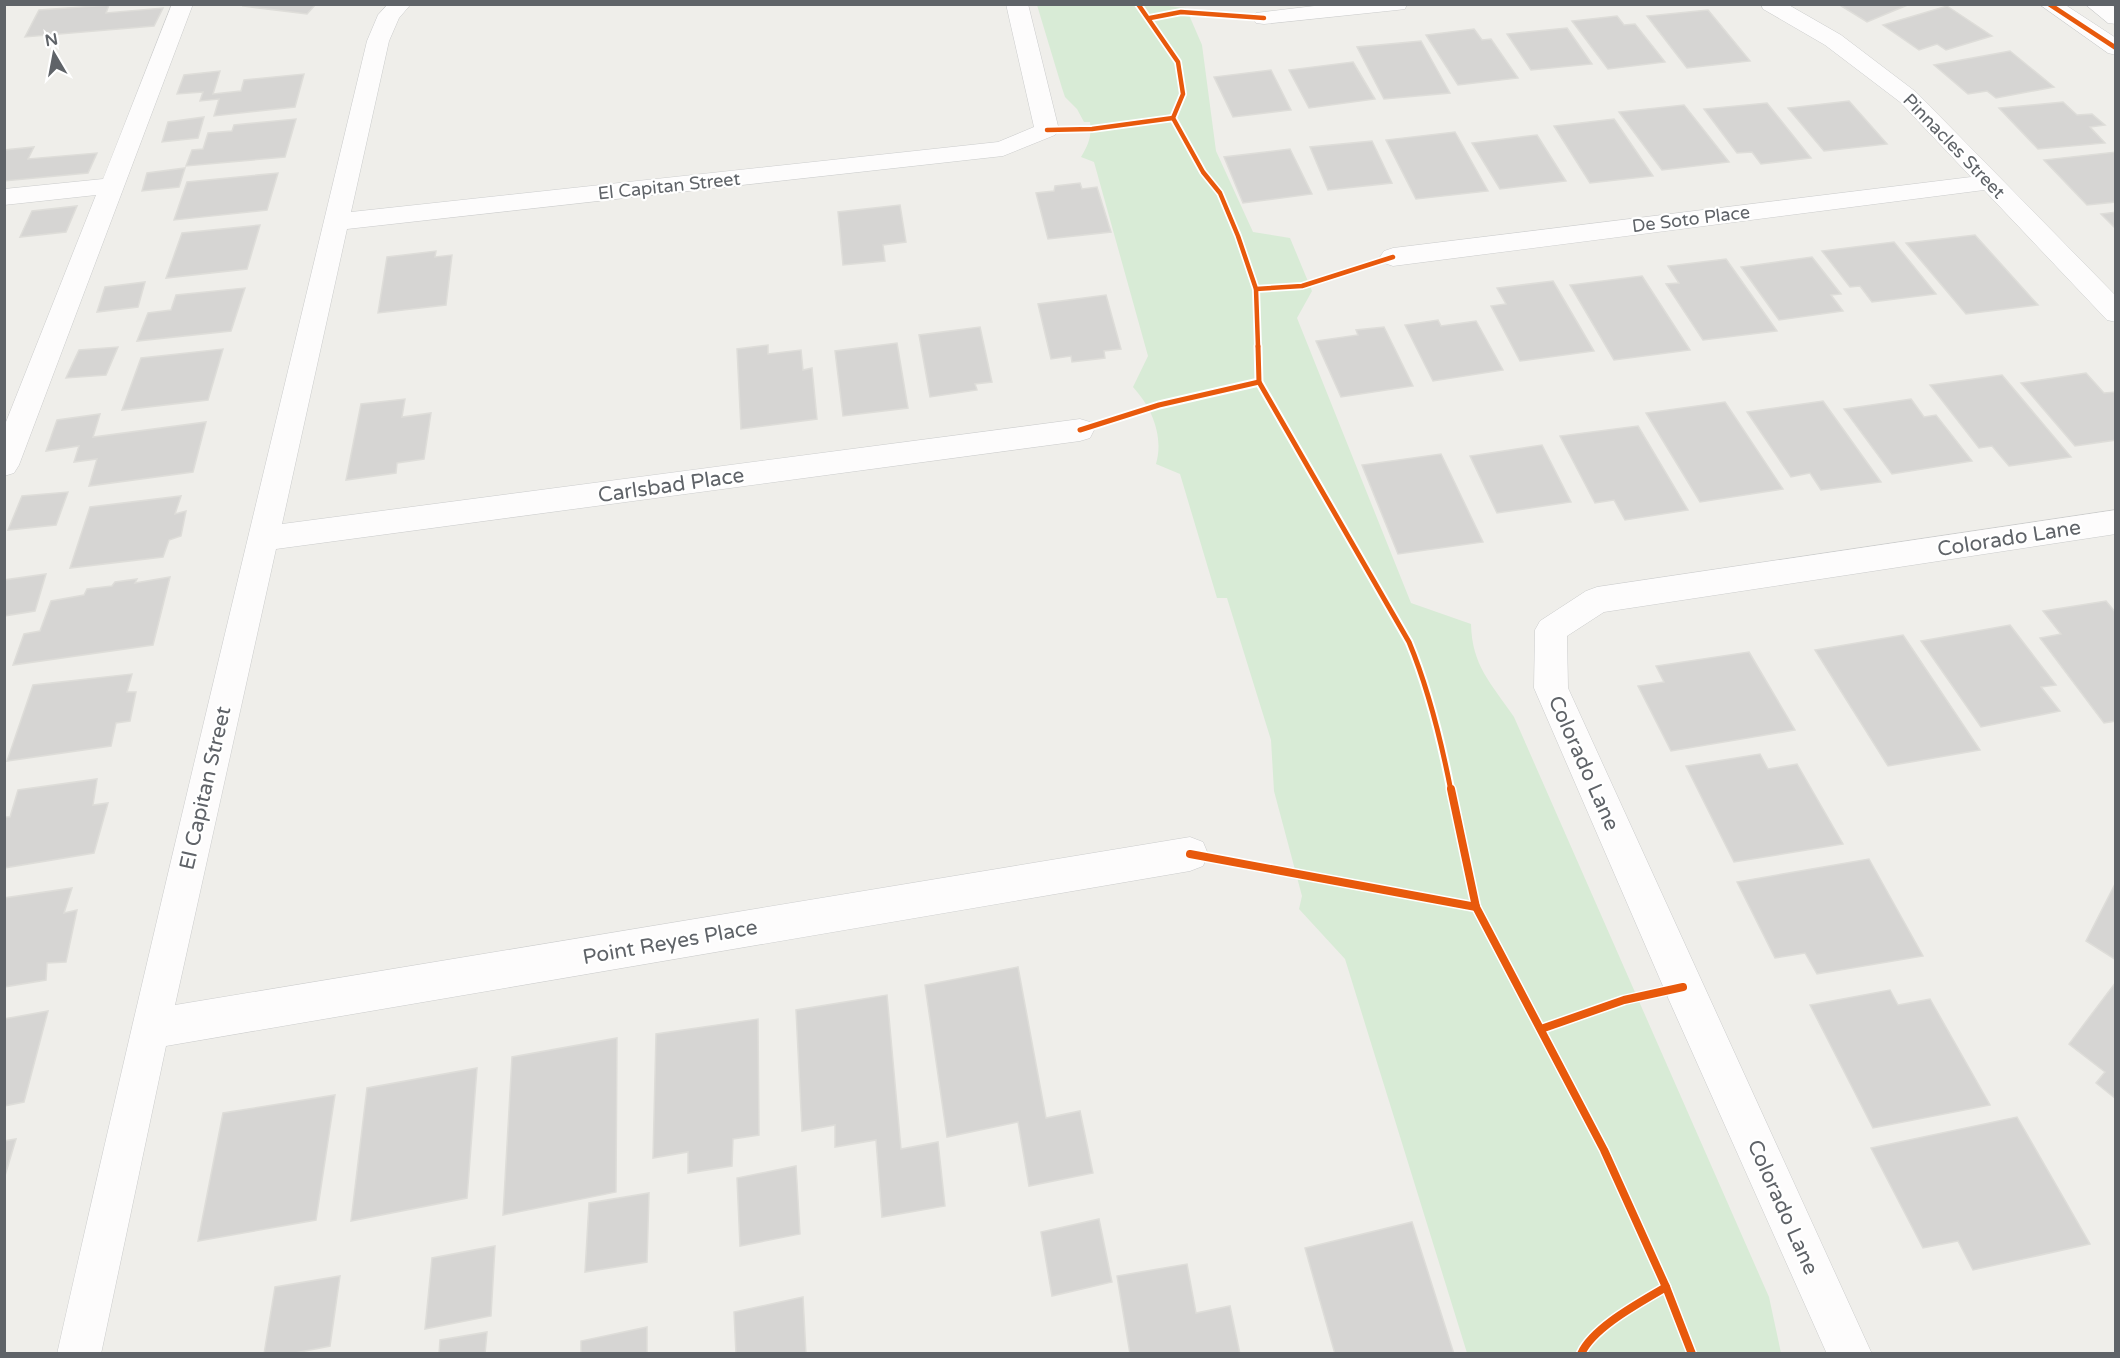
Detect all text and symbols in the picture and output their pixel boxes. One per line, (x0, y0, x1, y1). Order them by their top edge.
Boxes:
north arrow (24, 24, 84, 84)
text: N (44, 29, 60, 51)
street label: Pinnacles Street (1898, 89, 2010, 203)
street label: El Capitan Street (597, 168, 741, 204)
street label: De Soto Place (1631, 201, 1751, 237)
street label: Carlsbad Place (596, 463, 746, 508)
street label: Colorado Lane (1936, 515, 2083, 562)
street label: Colorado Lane (1543, 692, 1624, 835)
street label: El Capitan Street (175, 704, 236, 872)
street label: Point Reyes Place (581, 915, 760, 970)
street label: Colorado Lane (1742, 1136, 1823, 1279)

